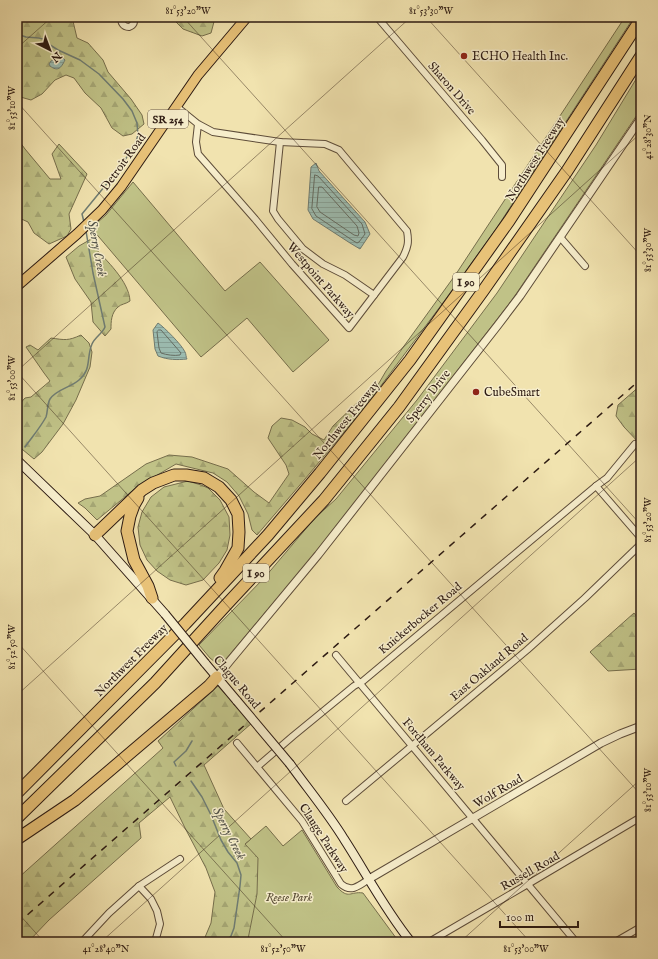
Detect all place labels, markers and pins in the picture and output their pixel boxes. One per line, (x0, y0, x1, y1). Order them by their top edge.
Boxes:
place label: ECHO Health Inc. (472, 49, 568, 64)
marker: ECHO Health Inc. (459, 51, 469, 61)
place label: CubeSmart (484, 385, 540, 400)
marker: CubeSmart (471, 387, 481, 397)

